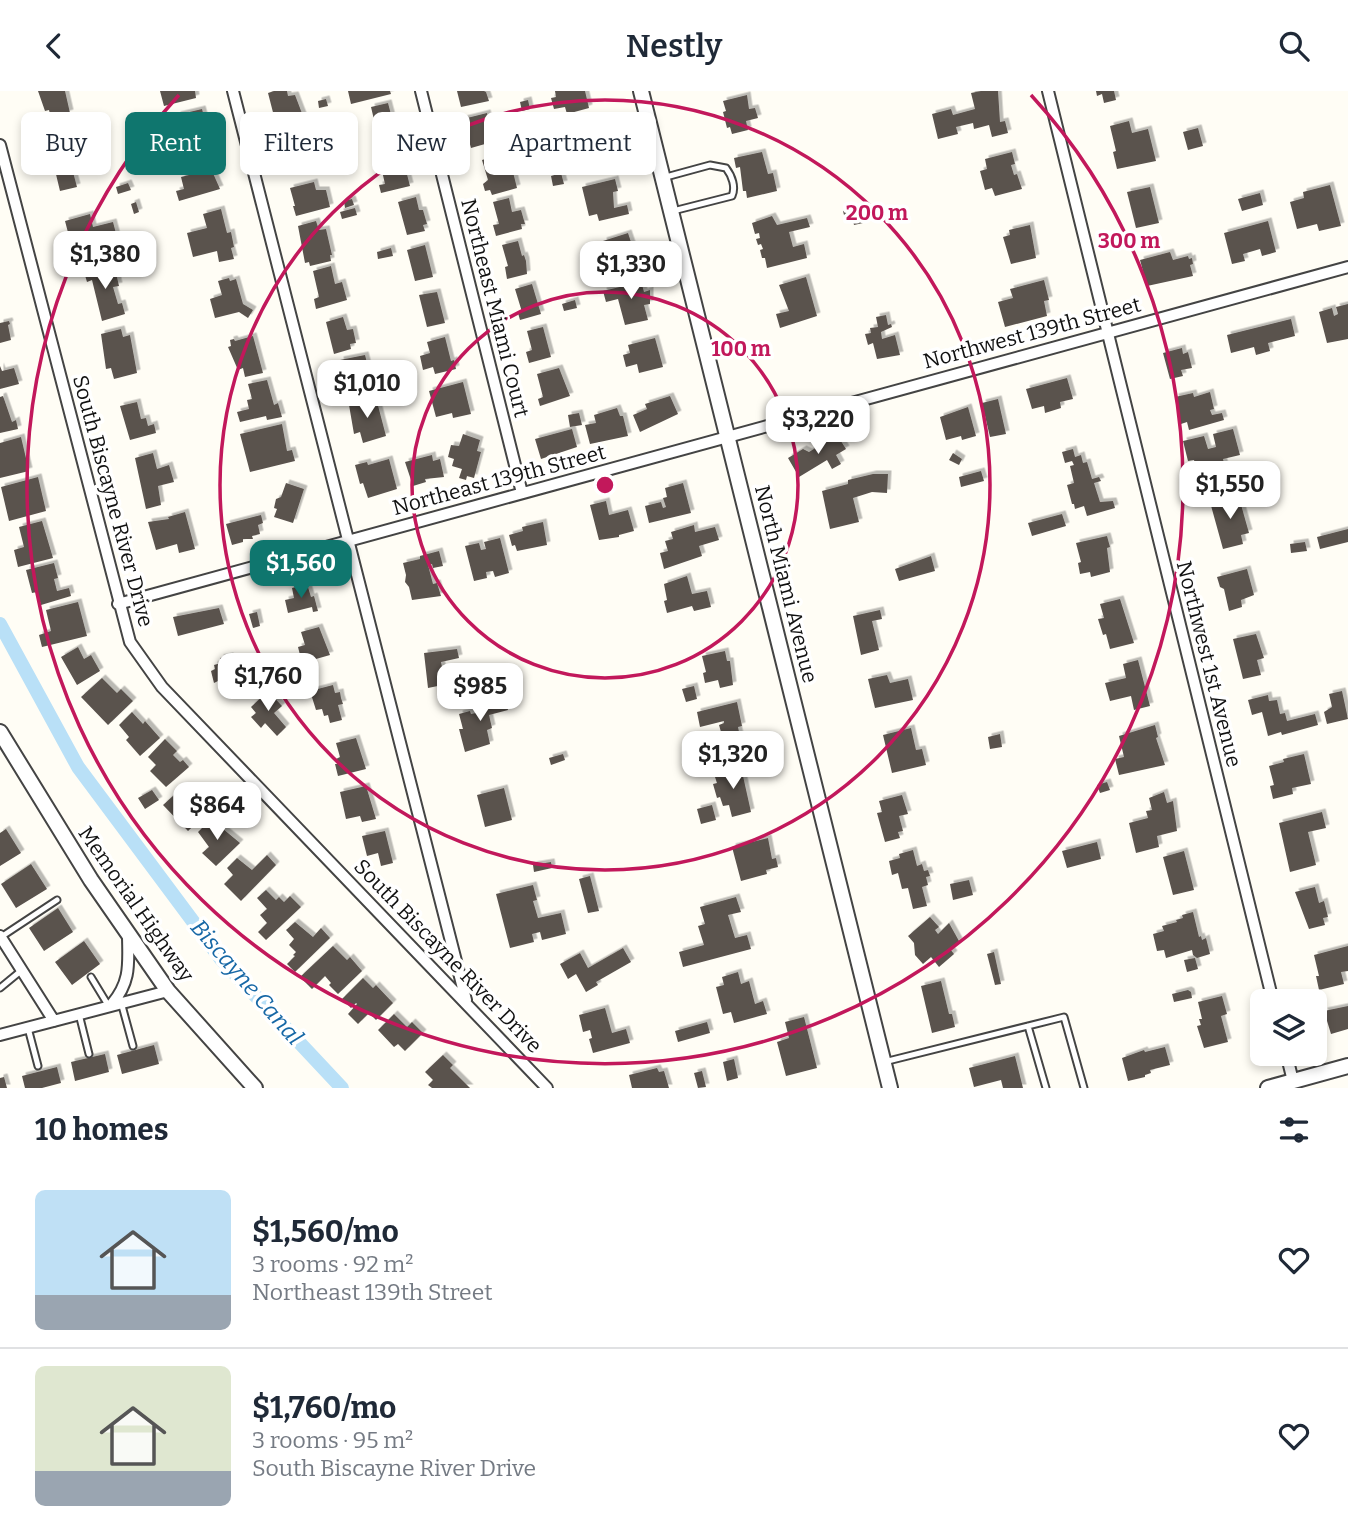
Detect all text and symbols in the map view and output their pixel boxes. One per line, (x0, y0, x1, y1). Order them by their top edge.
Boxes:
icon: back (35, 27, 73, 65)
text: Nestly (626, 27, 722, 65)
icon: search (1275, 27, 1313, 65)
chip: Buy (21, 112, 111, 175)
chip: Rent (125, 112, 226, 175)
chip: Filters (240, 112, 358, 175)
chip: New (372, 112, 470, 175)
chip: Apartment (484, 112, 656, 175)
street label: Northeast Miami Court (455, 196, 535, 420)
text: 200 m (846, 200, 908, 226)
text: 300 m (1098, 228, 1160, 254)
pin: $1,380 (48, 231, 162, 291)
text: $1,380 (69, 240, 141, 268)
pin: $1,330 (574, 241, 688, 301)
text: $1,330 (596, 250, 666, 278)
street label: Northwest 139th Street (920, 291, 1144, 375)
text: 100 m (711, 336, 771, 362)
pin: $1,010 (310, 361, 424, 420)
text: $1,010 (333, 369, 401, 397)
street label: South Biscayne River Drive (67, 372, 159, 630)
pin: $3,220 (761, 397, 875, 456)
text: $3,220 (782, 405, 854, 433)
street label: Northeast 139th Street (390, 439, 609, 521)
pin: $1,550 (1173, 461, 1287, 521)
text: $1,550 (1195, 470, 1265, 498)
centre of rings (593, 473, 617, 497)
street label: North Miami Avenue (749, 482, 823, 686)
pin: $1,560 (244, 540, 358, 600)
text: $1,560 (266, 549, 336, 577)
street label: Northwest 1st Avenue (1171, 558, 1247, 770)
pin: $1,760 (211, 653, 325, 713)
text: $1,760 (234, 662, 302, 690)
pin: $985 (439, 663, 521, 723)
text: $985 (453, 672, 507, 700)
pin: $1,320 (676, 731, 790, 791)
text: $1,320 (698, 740, 768, 768)
pin: $864 (176, 783, 258, 842)
text: $864 (189, 791, 245, 819)
street label: Memorial Highway (73, 821, 200, 988)
street label: South Biscayne River Drive (349, 854, 547, 1058)
water label: Biscayne Canal (185, 914, 309, 1050)
map controls (1250, 989, 1327, 1066)
button: layers (1250, 989, 1327, 1066)
icon: filters (1275, 1111, 1313, 1149)
text: 10 homes (35, 1112, 169, 1148)
text: $1,560/mo (252, 1214, 399, 1250)
icon: home (91, 1218, 175, 1302)
icon: heart (1275, 1241, 1313, 1279)
text: 3 rooms · 92 m² (252, 1250, 413, 1278)
text: Northeast 139th Street (252, 1278, 493, 1306)
text: $1,760/mo (252, 1390, 396, 1426)
icon: home (91, 1394, 175, 1478)
icon: heart (1275, 1417, 1313, 1455)
text: 3 rooms · 95 m² (252, 1426, 413, 1454)
text: South Biscayne River Drive (252, 1454, 536, 1482)

